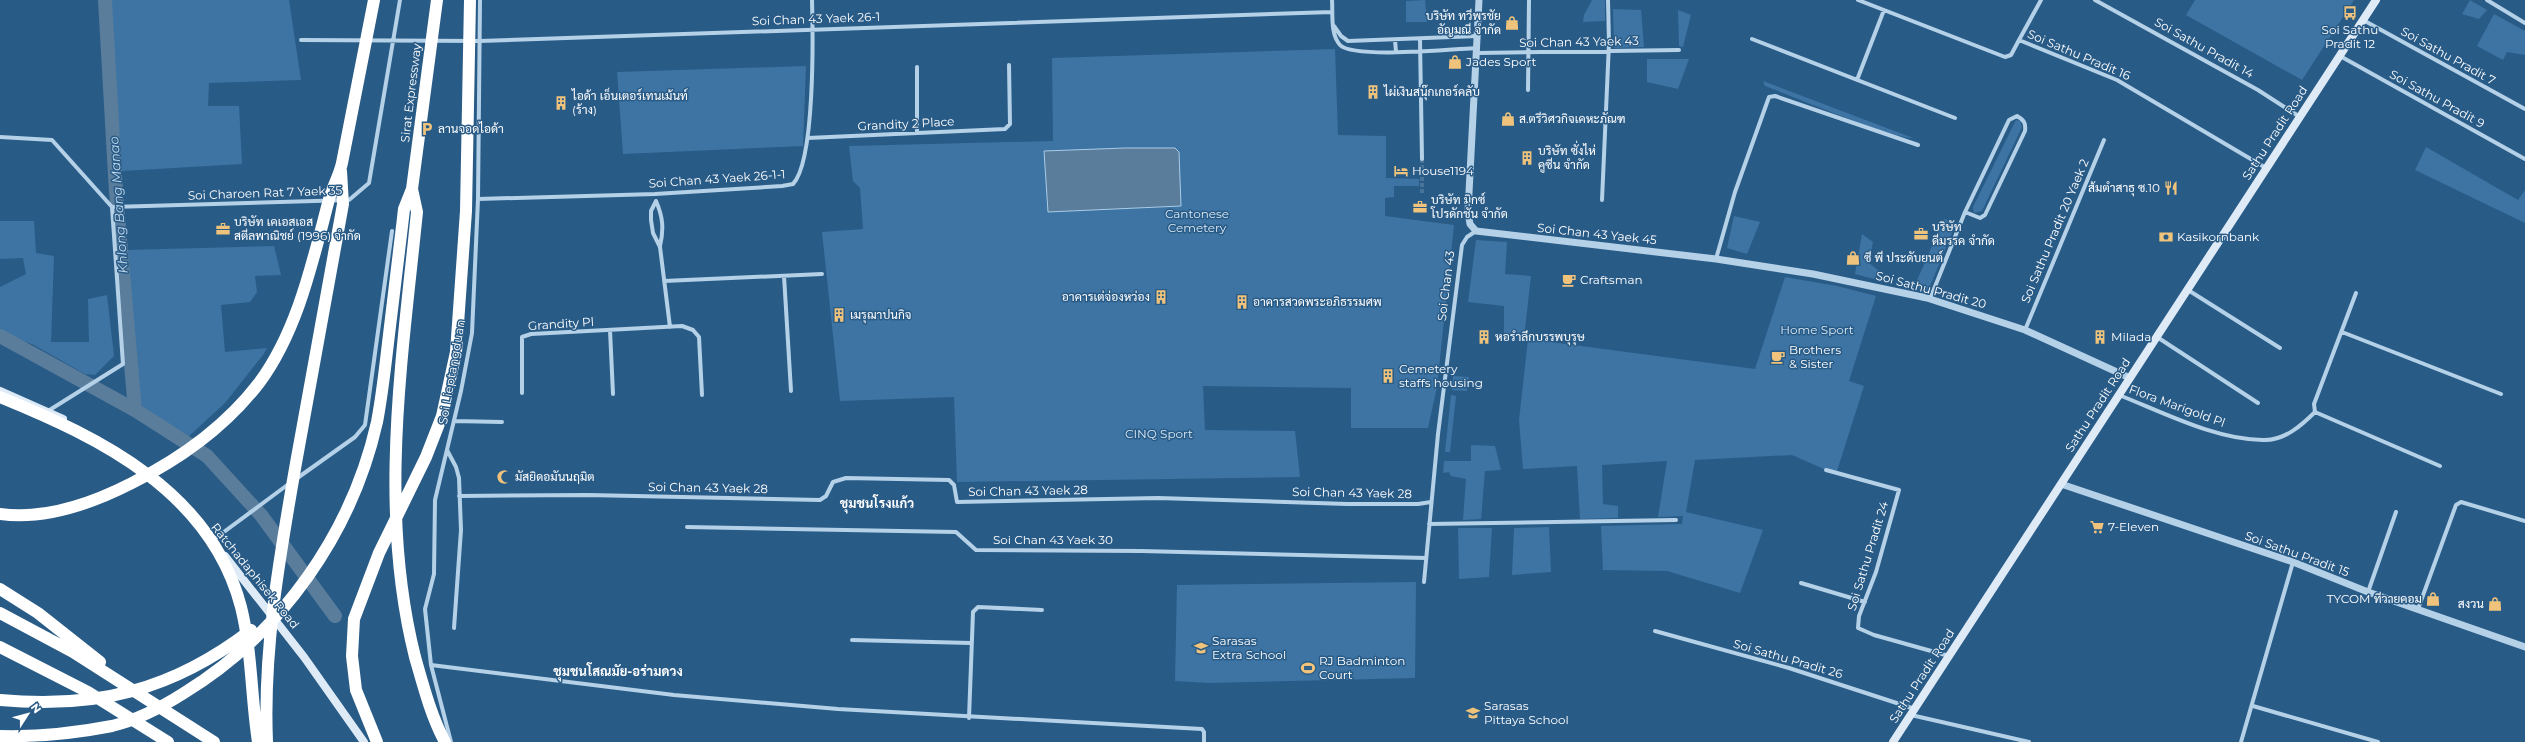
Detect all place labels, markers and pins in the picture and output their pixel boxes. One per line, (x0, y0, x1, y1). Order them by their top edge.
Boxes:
bus stop icon: Soi Sathu Pradit 12 (2342, 5, 2358, 21)
place label: บริษัท ทวีพรชัย อัญมณี จำกัด (1426, 8, 1501, 37)
shop icon: บริษัท ทวีพรชัย อัญมณี จำกัด (1504, 15, 1520, 31)
place label: Soi Sathu Pradit 12 (2322, 22, 2378, 51)
shop icon: Jades Sport (1447, 54, 1463, 70)
place label: Jades Sport (1465, 54, 1537, 69)
building icon: ไผ่เงินสนุ๊กเกอร์คลับ (1365, 84, 1381, 100)
place label: ไผ่เงินสนุ๊กเกอร์คลับ (1383, 84, 1480, 101)
place label: ไอด้า เอ็นเตอร์เทนเม้นท์ (ร้าง) (571, 87, 688, 117)
building icon: ไอด้า เอ็นเตอร์เทนเม้นท์ (ร้าง) (553, 95, 569, 111)
shop icon: ส.ตรีวิศวกิจเคหะภัณฑ (1500, 111, 1516, 127)
place label: ส.ตรีวิศวกิจเคหะภัณฑ (1519, 111, 1626, 126)
parking icon: ลานจอดไอด้า (419, 121, 435, 137)
place label: ลานจอดไอด้า (438, 121, 504, 136)
place label: บริษัท ซั่งไห่ คูซีน จำกัด (1538, 140, 1596, 173)
building icon: บริษัท ซั่งไห่ คูซีน จำกัด (1519, 150, 1535, 166)
hotel icon: House1194 (1393, 163, 1409, 179)
place label: House1194 (1412, 163, 1474, 178)
place label: ส้มตำสาธุ ซ.10 (2088, 180, 2160, 197)
restaurant icon: ส้มตำสาธุ ซ.10 (2163, 180, 2179, 196)
place label: บริษัท มิกซ์ โปรดักชั่น จำกัด (1430, 192, 1508, 221)
office icon: บริษัท มิกซ์ โปรดักชั่น จำกัด (1412, 199, 1428, 215)
place label: บริษัท เคเอสเอส สตีลพาณิชย์ (1996) จำกัด (234, 214, 361, 243)
place label: บริษัท ดีมรรค จำกัด (1932, 219, 1995, 248)
office icon: บริษัท เคเอสเอส สตีลพาณิชย์ (1996) จำกัด (215, 221, 231, 237)
office icon: บริษัท ดีมรรค จำกัด (1913, 226, 1929, 242)
bank icon: Kasikornbank (2158, 229, 2174, 245)
place label: Kasikornbank (2177, 229, 2260, 244)
shop icon: ซี พี ประดับยนต์ (1845, 250, 1861, 266)
place label: ซี พี ประดับยนต์ (1864, 250, 1943, 265)
cafe icon: Craftsman (1561, 272, 1577, 288)
place label: Craftsman (1580, 272, 1643, 287)
place label: อาคารเต่จ่องหว่อง (1062, 289, 1150, 304)
building icon: อาคารเต่จ่องหว่อง (1153, 289, 1169, 305)
building icon: อาคารสวดพระอภิธรรมศพ (1234, 294, 1250, 310)
place label: อาคารสวดพระอภิธรรมศพ (1253, 294, 1382, 309)
building icon: เมรุฌาปนกิจ (831, 307, 847, 323)
place label: เมรุฌาปนกิจ (850, 307, 912, 324)
building icon: หอรำลึกบรรพบุรุษ (1476, 329, 1492, 345)
place label: หอรำลึกบรรพบุรุษ (1495, 329, 1586, 346)
building icon: Milada (2092, 329, 2108, 345)
place label: Milada (2111, 329, 2151, 344)
place label: Brothers & Sister (1789, 342, 1841, 371)
cafe icon: Brothers & Sister (1770, 349, 1786, 365)
place label: Cemetery staffs housing (1399, 361, 1483, 390)
building icon: Cemetery staffs housing (1380, 368, 1396, 384)
mosque icon: มัสยิดอมันนฤมิต (496, 469, 512, 485)
place label: มัสยิดอมันนฤมิต (515, 469, 595, 484)
supermarket icon: 7-Eleven (2089, 519, 2105, 535)
place label: 7-Eleven (2108, 519, 2159, 534)
place label: TYCOM ทีวายคอม (2327, 591, 2422, 606)
shop icon: TYCOM ทีวายคอม (2425, 591, 2441, 607)
place label: สงวน (2458, 596, 2484, 611)
shop icon: สงวน (2487, 596, 2503, 612)
place label: Sarasas Extra School (1212, 633, 1286, 662)
school or university icon: Sarasas Extra School (1193, 640, 1209, 656)
place label: RJ Badminton Court (1319, 653, 1405, 682)
sports icon: RJ Badminton Court (1300, 660, 1316, 676)
place label: Sarasas Pittaya School (1484, 698, 1569, 727)
school or university icon: Sarasas Pittaya School (1465, 705, 1481, 721)

